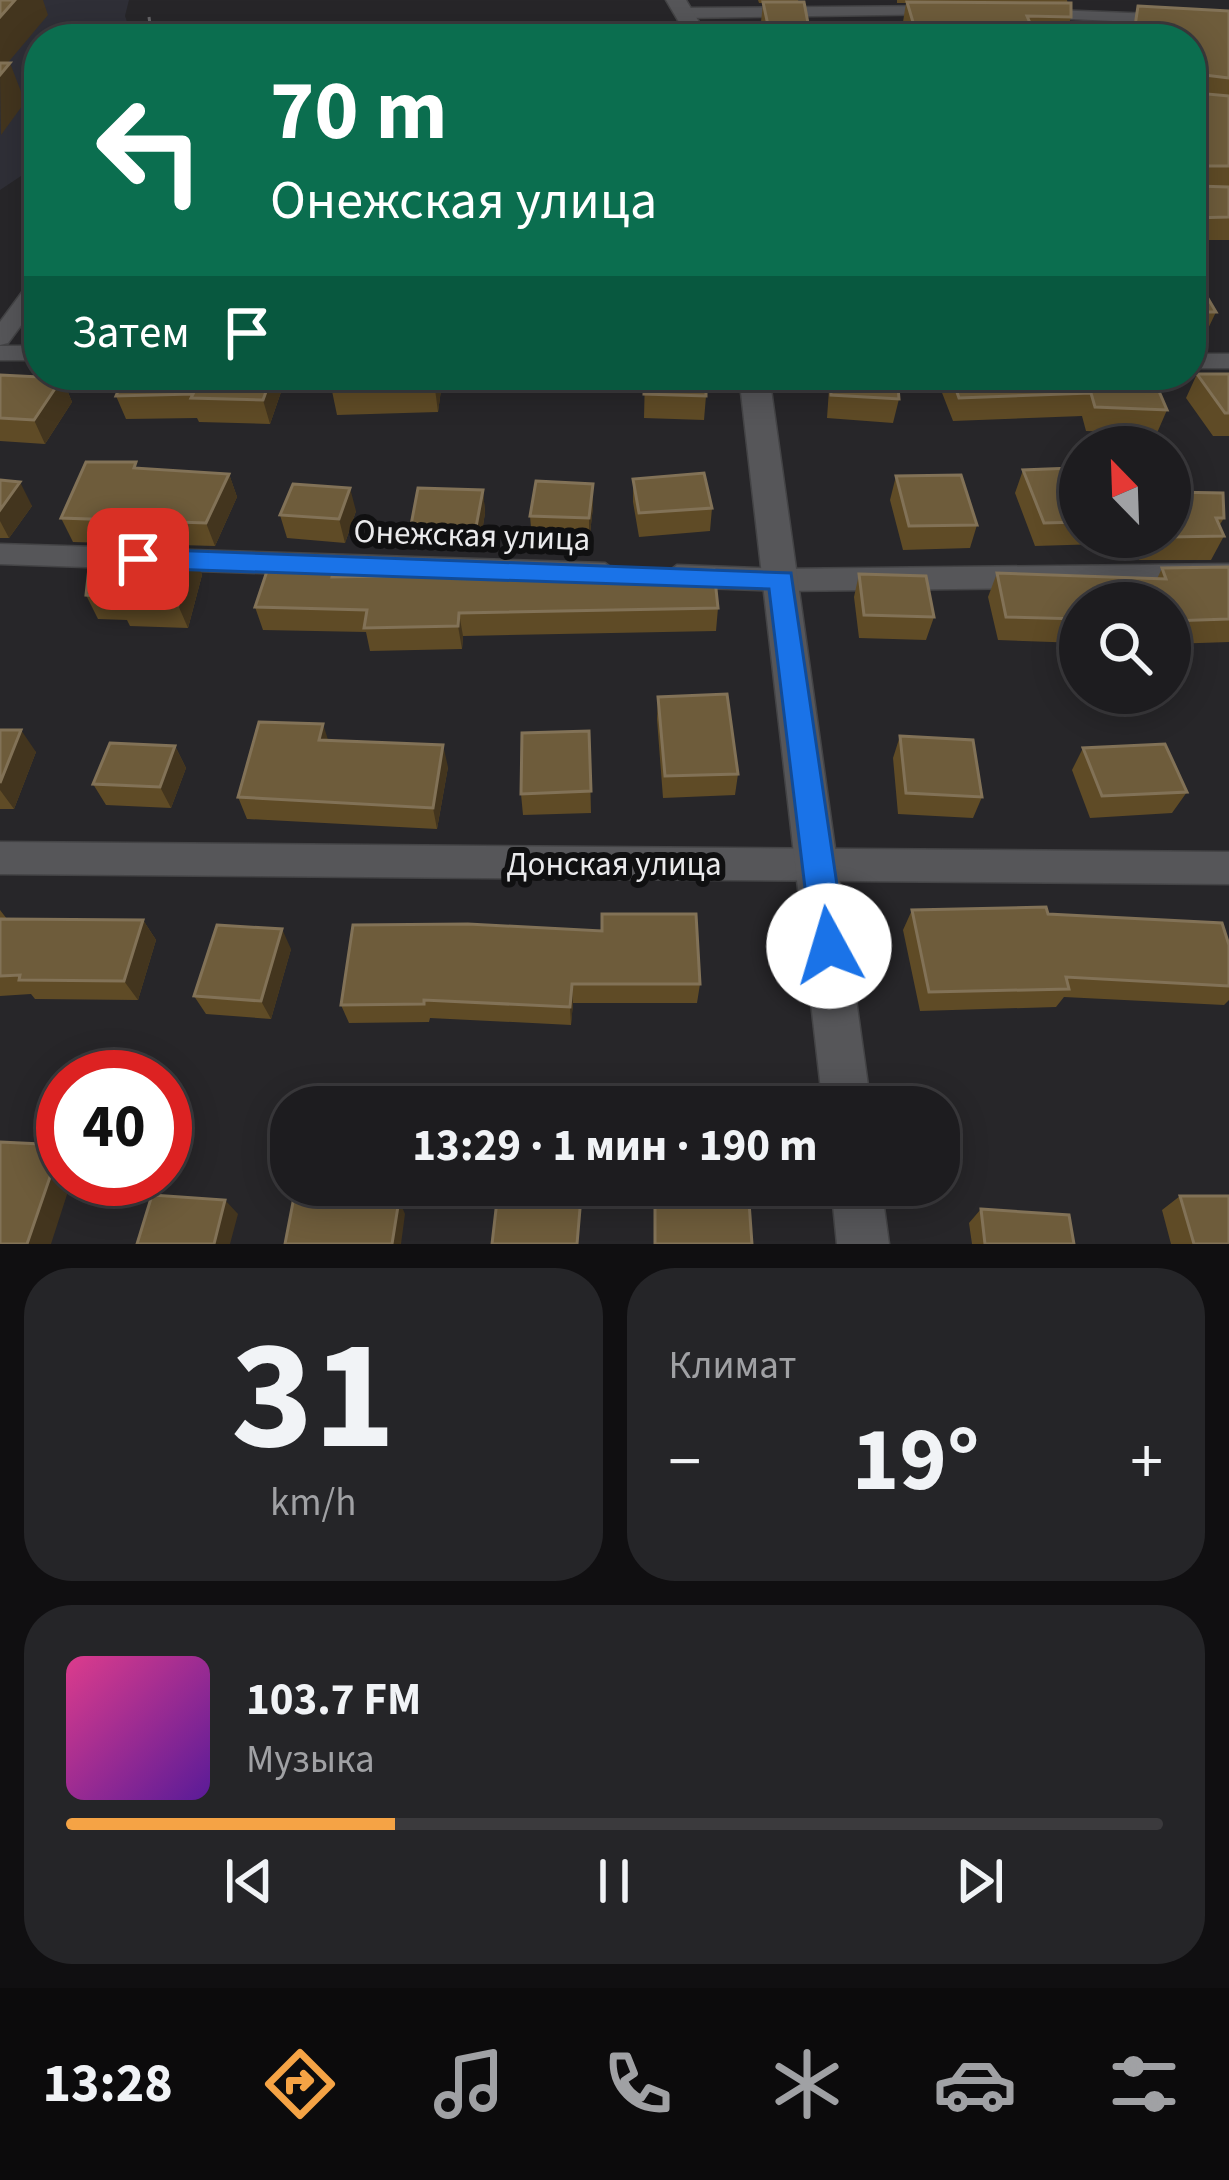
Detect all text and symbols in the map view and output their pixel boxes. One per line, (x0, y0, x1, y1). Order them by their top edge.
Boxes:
text: 70 m (270, 52, 448, 172)
icon: left (72, 72, 228, 228)
text: Онежская улица (270, 163, 657, 240)
icon: arrive (214, 300, 280, 366)
text: Затем (72, 301, 190, 365)
north arrow (1059, 426, 1191, 558)
map controls (1059, 426, 1191, 714)
pin (87, 508, 189, 610)
street label: Онежская улица (353, 508, 591, 563)
icon: arrive (105, 526, 171, 592)
button: search (1059, 582, 1191, 714)
street label: Донская улица (506, 841, 722, 888)
position arrow (766, 883, 892, 1009)
speed limit sign: 40 (36, 1050, 192, 1206)
text: 13:29 · 1 мин · 190 m (412, 1114, 818, 1178)
text: 31 (231, 1286, 396, 1508)
text: Климат (669, 1338, 796, 1394)
text: 19° (852, 1397, 980, 1525)
text: − (669, 1415, 701, 1509)
text: + (1130, 1415, 1163, 1509)
text: km/h (270, 1475, 357, 1531)
text: 103.7 FM (246, 1668, 421, 1732)
text: Музыка (246, 1732, 375, 1788)
icon: previous (216, 1848, 282, 1914)
icon: pause (581, 1848, 647, 1914)
icon: next (947, 1848, 1013, 1914)
icon: directions (258, 2042, 342, 2126)
icon: music (427, 2042, 511, 2126)
icon: phone (596, 2042, 680, 2126)
icon: climate (765, 2042, 849, 2126)
icon: car (933, 2042, 1017, 2126)
icon: filters (1102, 2042, 1186, 2126)
text: 13:28 (42, 2046, 173, 2123)

